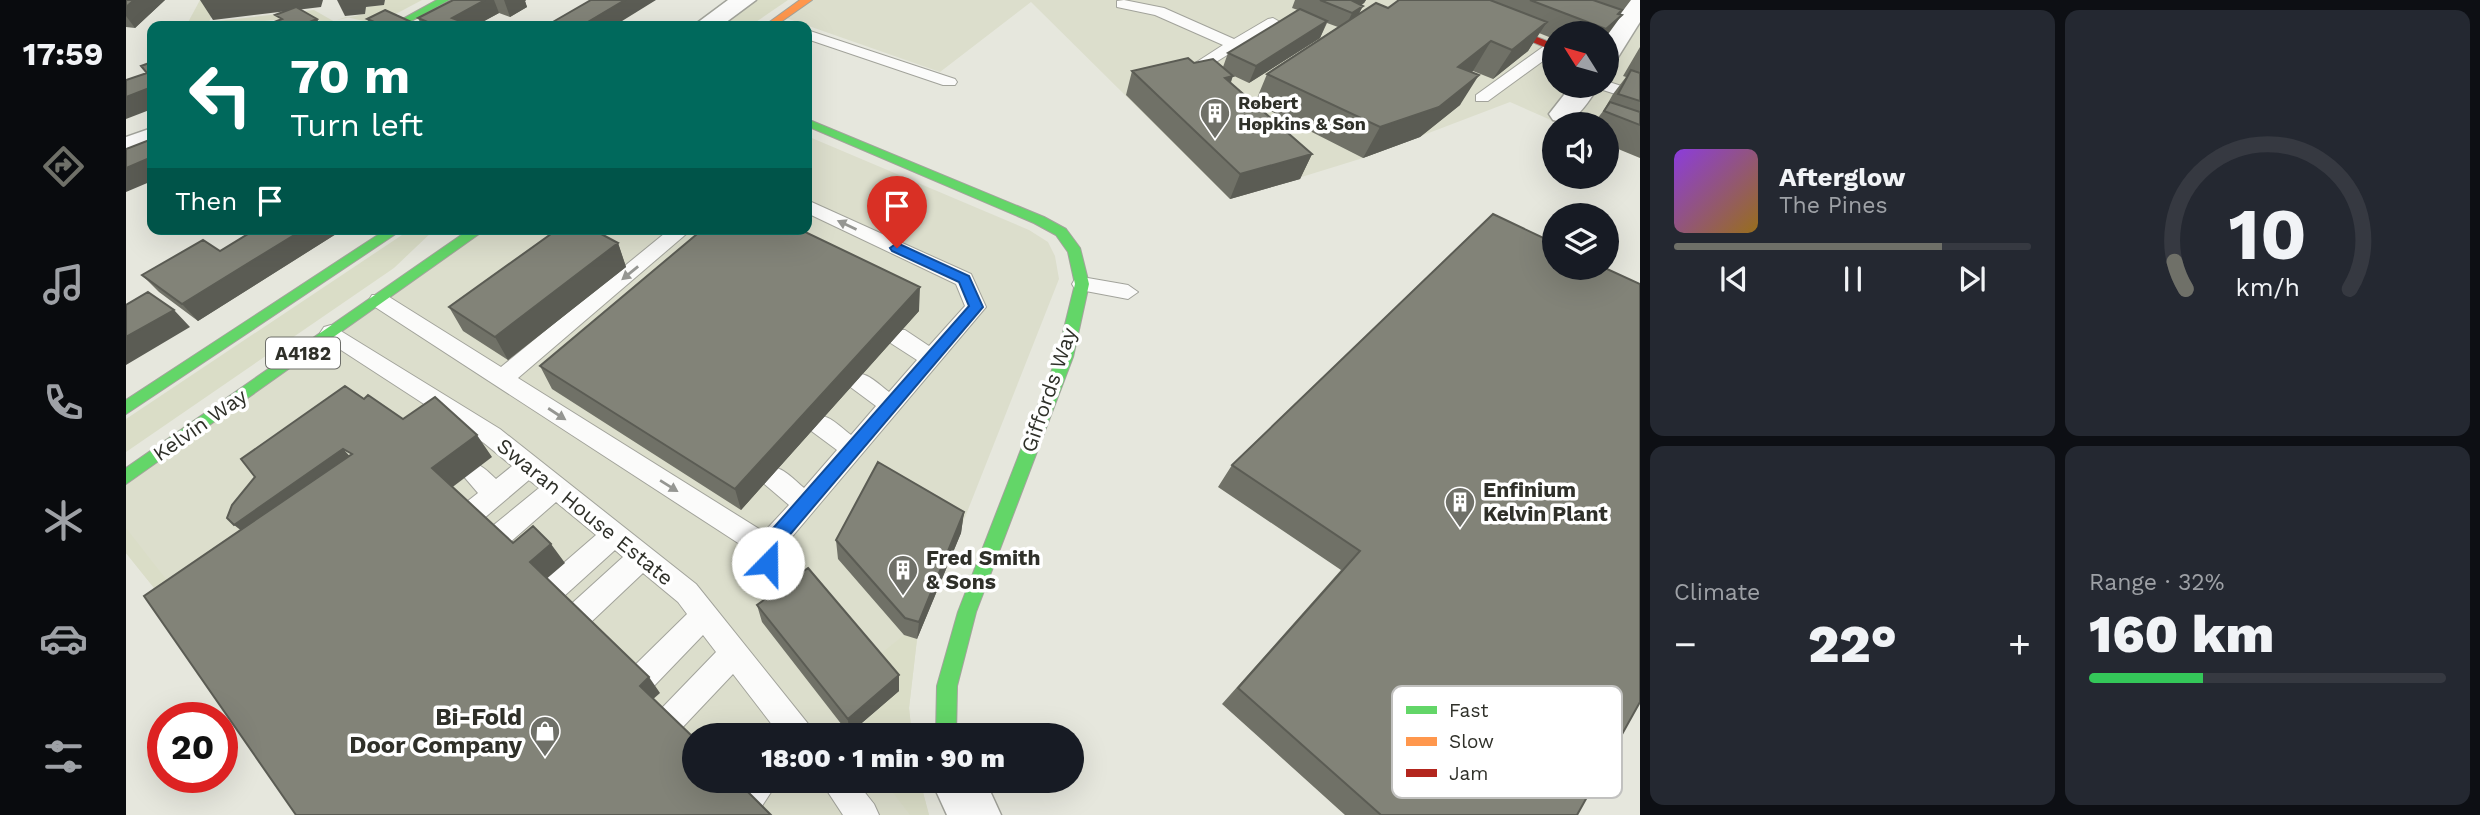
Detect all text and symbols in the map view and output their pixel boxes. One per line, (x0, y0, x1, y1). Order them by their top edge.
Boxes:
north arrow (1542, 21, 1619, 98)
map controls (1542, 21, 1619, 280)
text: 17:59 (23, 35, 103, 73)
text: 70 m (290, 47, 410, 105)
icon: left (175, 49, 266, 140)
place label: Robert Hopkins & Son (1238, 92, 1366, 134)
building icon: Robert Hopkins & Son (1198, 96, 1232, 140)
text: Turn left (290, 106, 423, 144)
button: sound (1542, 112, 1619, 189)
icon: directions (39, 142, 88, 191)
text: Afterglow (1779, 162, 1905, 192)
pin (867, 176, 927, 248)
icon: arrive (251, 182, 289, 220)
text: Then (175, 186, 237, 216)
icon: arrive (878, 187, 916, 225)
text: The Pines (1779, 192, 1888, 219)
text: 10 (2228, 192, 2307, 278)
button: layers (1542, 203, 1619, 280)
one-way arrow (836, 219, 857, 230)
icon: music (39, 260, 88, 309)
icon: previous (1715, 260, 1753, 298)
icon: pause (1834, 260, 1872, 298)
icon: next (1953, 260, 1991, 298)
one-way arrow (622, 265, 640, 280)
text: km/h (2235, 273, 2300, 302)
street label: Giffords Way (1016, 324, 1082, 455)
road number: A4182 (266, 338, 340, 368)
icon: phone (39, 378, 88, 427)
street label: Kelvin Way (148, 383, 252, 466)
one-way arrow (547, 407, 566, 420)
street label: Swaran House Estate (492, 433, 679, 590)
place label: Enfinium Kelvin Plant (1483, 477, 1608, 526)
one-way arrow (660, 479, 679, 492)
building icon: Enfinium Kelvin Plant (1443, 485, 1477, 529)
icon: climate (39, 496, 88, 545)
position arrow (731, 526, 805, 600)
place label: Fred Smith & Sons (926, 545, 1041, 594)
building icon: Fred Smith & Sons (886, 553, 920, 597)
text: Range · 32% (2089, 569, 2224, 596)
text: Climate (1674, 579, 1760, 606)
text: 160 km (2089, 604, 2274, 665)
icon: car (39, 614, 88, 663)
text: 22° (1808, 614, 1897, 675)
text: − (1674, 622, 1697, 666)
text: + (2008, 622, 2031, 666)
legend (1392, 686, 1622, 798)
text: Fast (1449, 699, 1488, 722)
speed limit sign: 20 (147, 702, 238, 793)
place label: Bi-Fold Door Company (349, 703, 522, 759)
shop icon: Bi-Fold Door Company (528, 714, 562, 758)
text: Slow (1449, 730, 1494, 753)
icon: filters (39, 732, 88, 781)
text: 18:00 · 1 min · 90 m (761, 743, 1005, 773)
text: Jam (1449, 762, 1488, 785)

